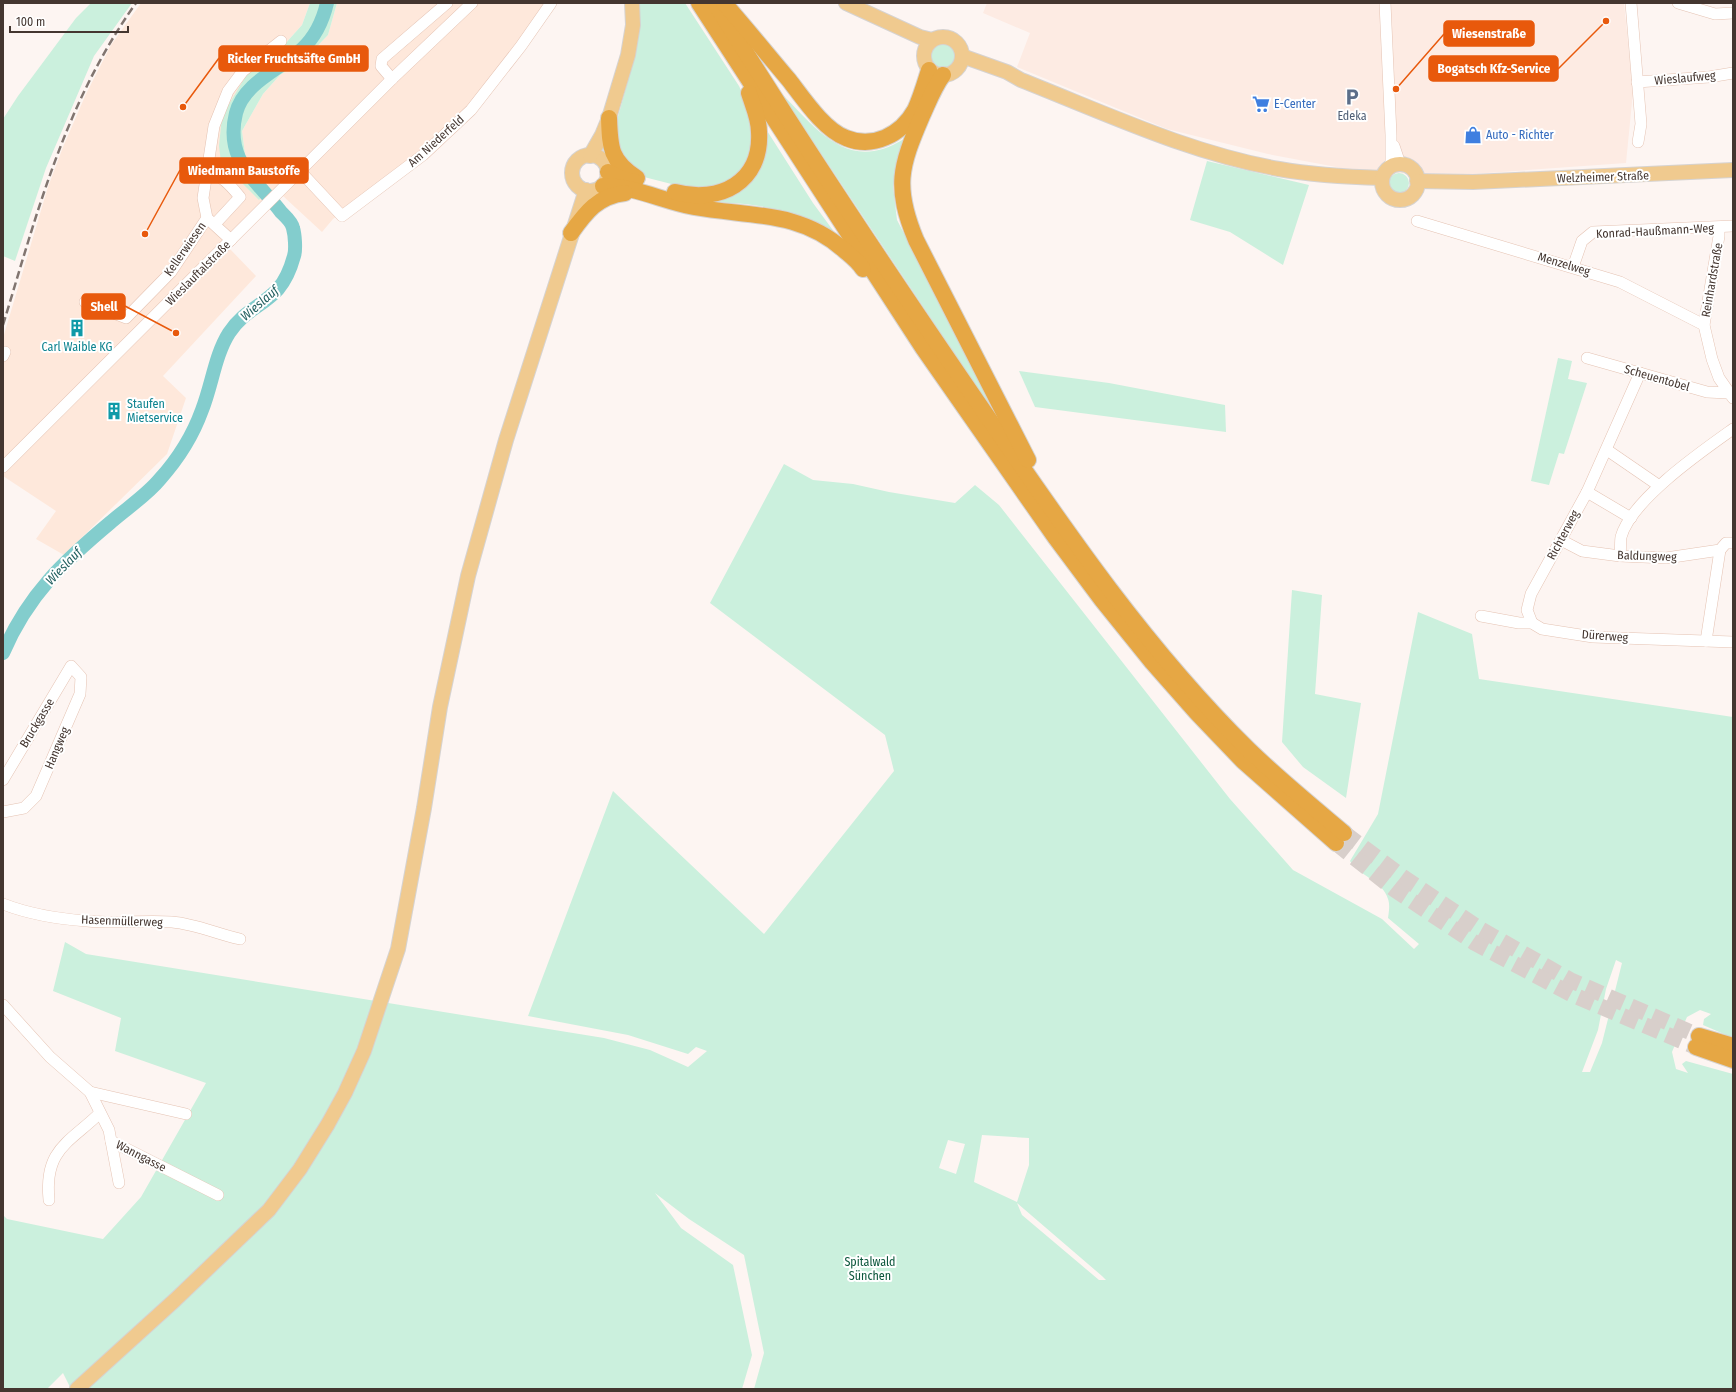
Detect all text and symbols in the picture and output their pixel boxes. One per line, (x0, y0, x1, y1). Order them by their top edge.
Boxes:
scale bar (10, 8, 128, 34)
text: 100 m (16, 15, 45, 29)
callout: Wiesenstraße (1444, 21, 1534, 46)
text: Wiesenstraße (1452, 26, 1526, 41)
callout: Ricker Fruchtsäfte GmbH (219, 46, 368, 71)
text: Ricker Fruchtsäfte GmbH (227, 51, 361, 66)
callout: Bogatsch Kfz-Service (1429, 56, 1558, 81)
text: Bogatsch Kfz-Service (1438, 61, 1551, 76)
street label: Wieslaufweg (1654, 68, 1717, 88)
parking icon: Edeka (1342, 87, 1362, 107)
supermarket icon: E-Center (1251, 94, 1271, 114)
place label: E-Center (1274, 97, 1317, 111)
place label: Edeka (1337, 109, 1367, 123)
street label: Am Niederfeld (405, 112, 467, 170)
shop icon: Auto - Richter (1463, 125, 1483, 145)
place label: Auto - Richter (1486, 128, 1554, 142)
callout: Wiedmann Baustoffe (180, 158, 308, 183)
text: Wiedmann Baustoffe (188, 163, 301, 178)
street label: Welzheimer Straße (1557, 168, 1649, 186)
street label: Kellerwiesen (161, 219, 209, 279)
street label: Konrad-Haußmann-Weg (1596, 221, 1715, 241)
street label: Wieslauftalstraße (163, 238, 233, 308)
street label: Reinhardstraße (1699, 242, 1725, 318)
street label: Menzelweg (1536, 249, 1592, 279)
water label: Wieslauf (237, 281, 283, 324)
callout: Shell (82, 294, 125, 319)
text: Shell (90, 299, 118, 314)
building icon: Carl Waible KG (67, 318, 87, 338)
place label: Carl Waible KG (42, 340, 113, 354)
street label: Scheuentobel (1623, 362, 1691, 394)
place label: Staufen Mietservice (127, 397, 183, 425)
building icon: Staufen Mietservice (104, 401, 124, 421)
street label: Richterweg (1544, 507, 1582, 562)
water label: Wieslauf (42, 543, 86, 588)
street label: Baldungweg (1617, 548, 1677, 564)
street label: Dürerweg (1581, 627, 1629, 645)
street label: Bruckgasse (17, 696, 57, 750)
street label: Hangweg (42, 724, 72, 771)
street label: Hasenmüllerweg (81, 913, 163, 929)
street label: Wanngasse (114, 1137, 168, 1175)
park label: Spitalwald Sünchen (844, 1255, 896, 1283)

